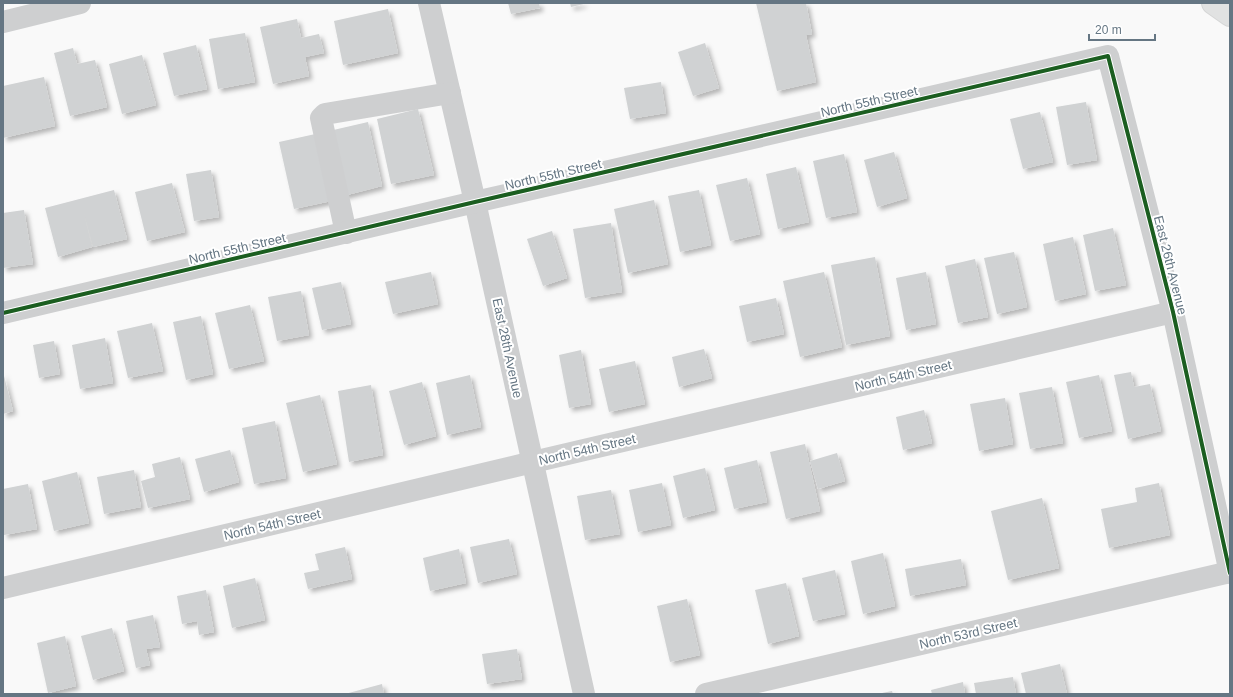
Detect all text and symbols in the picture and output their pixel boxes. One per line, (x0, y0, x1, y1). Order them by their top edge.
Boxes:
scale bar (1089, 16, 1155, 42)
text: 20 m (1095, 23, 1122, 37)
street label: North 55th Street (819, 83, 919, 120)
street label: North 55th Street (503, 156, 603, 193)
street label: East 26th Avenue (1151, 214, 1190, 316)
street label: North 55th Street (187, 230, 287, 267)
street label: East 28th Avenue (490, 297, 525, 399)
street label: North 54th Street (853, 357, 953, 394)
street label: North 54th Street (537, 431, 637, 468)
street label: North 54th Street (222, 506, 322, 543)
street label: North 53rd Street (918, 615, 1019, 652)

